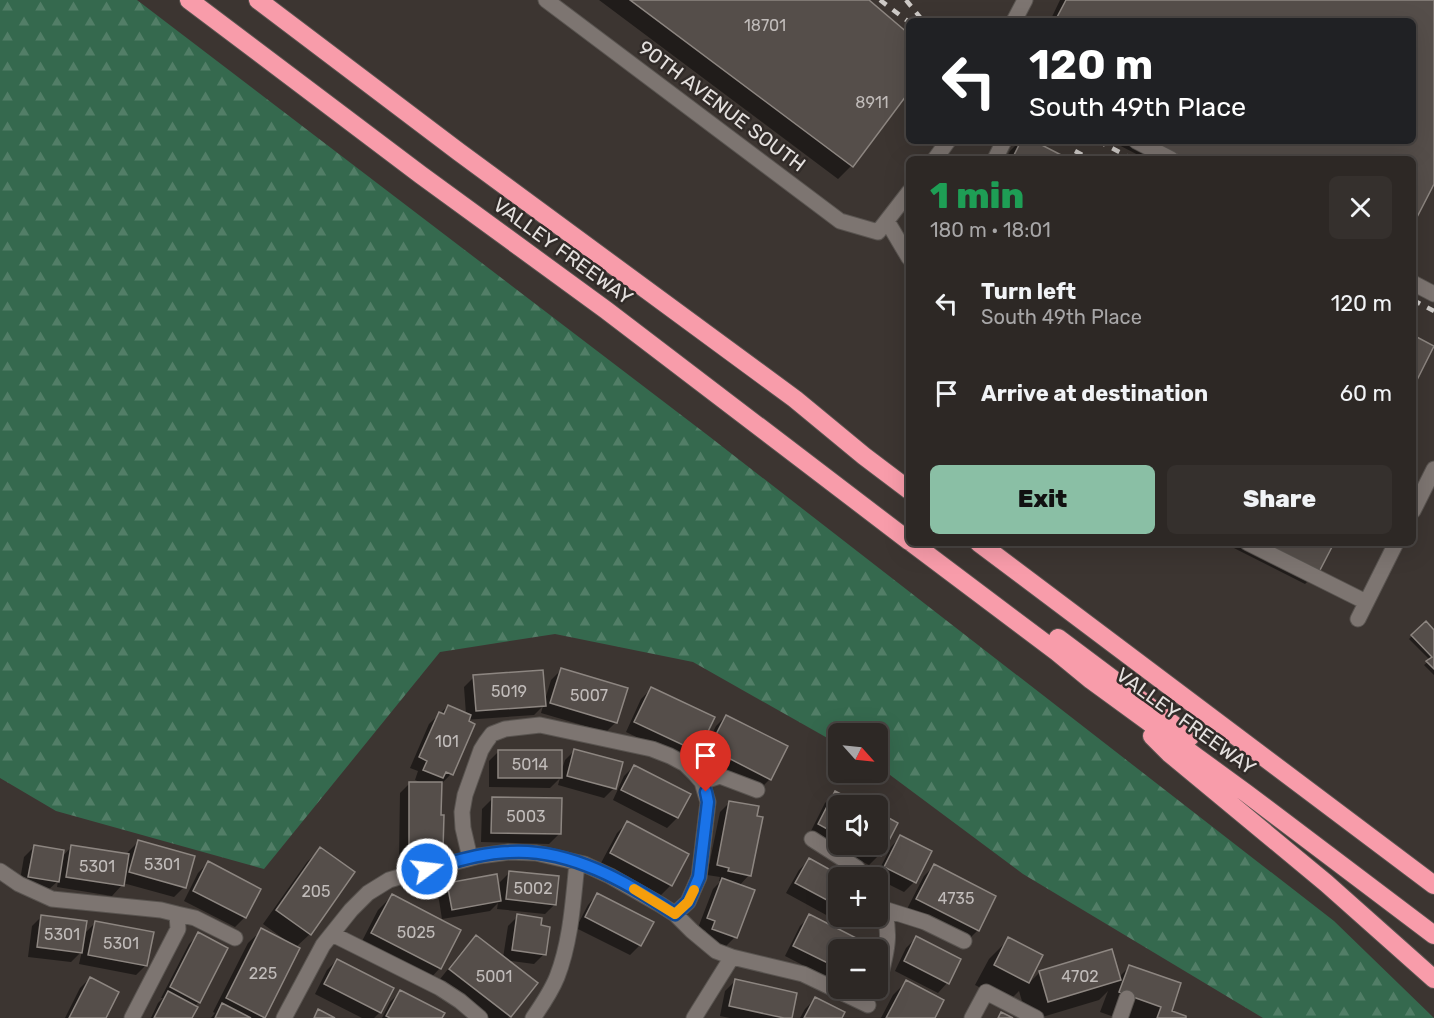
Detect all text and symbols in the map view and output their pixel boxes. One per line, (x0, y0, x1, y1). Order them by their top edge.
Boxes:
house number: 18701 (744, 16, 786, 35)
street label: 90TH AVENUE SOUTH (634, 35, 810, 177)
text: 120 m (1029, 40, 1153, 90)
icon: left (930, 42, 1008, 120)
text: South 49th Place (1029, 91, 1246, 123)
house number: 8911 (855, 93, 889, 112)
text: 1 min (930, 174, 1024, 217)
button: close (1329, 176, 1392, 239)
street label: VALLEY FREEWAY (488, 192, 638, 310)
text: 180 m · 18:01 (930, 218, 1051, 242)
text: Turn left (981, 278, 1076, 305)
icon: left (930, 287, 963, 320)
text: 120 m (1331, 290, 1392, 317)
text: South 49th Place (981, 305, 1142, 329)
icon: arrive (930, 377, 963, 410)
text: Arrive at destination (981, 380, 1208, 407)
text: 60 m (1340, 380, 1392, 407)
button: Exit (930, 465, 1155, 534)
button: Share (1167, 465, 1392, 534)
street label: VALLEY FREEWAY (1111, 662, 1261, 780)
house number: 5019 (491, 682, 527, 701)
house number: 5007 (570, 686, 608, 705)
north arrow (828, 723, 888, 783)
map controls (828, 723, 888, 999)
pin (680, 730, 731, 792)
house number: 101 (435, 732, 459, 751)
icon: arrive (689, 739, 722, 772)
house number: 5014 (512, 755, 548, 774)
button: sound (828, 795, 888, 855)
house number: 5003 (506, 807, 546, 826)
position arrow (395, 837, 459, 901)
house number: 5301 (144, 855, 180, 874)
house number: 5301 (79, 857, 115, 876)
button: + (828, 867, 888, 927)
house number: 5002 (513, 879, 553, 898)
house number: 205 (301, 882, 331, 901)
house number: 4735 (938, 889, 974, 908)
house number: 5025 (397, 923, 435, 942)
house number: 5301 (44, 925, 80, 944)
house number: 5301 (103, 934, 139, 953)
button: − (828, 939, 888, 999)
house number: 225 (249, 964, 277, 983)
house number: 5001 (476, 967, 512, 986)
house number: 4702 (1061, 967, 1099, 986)

